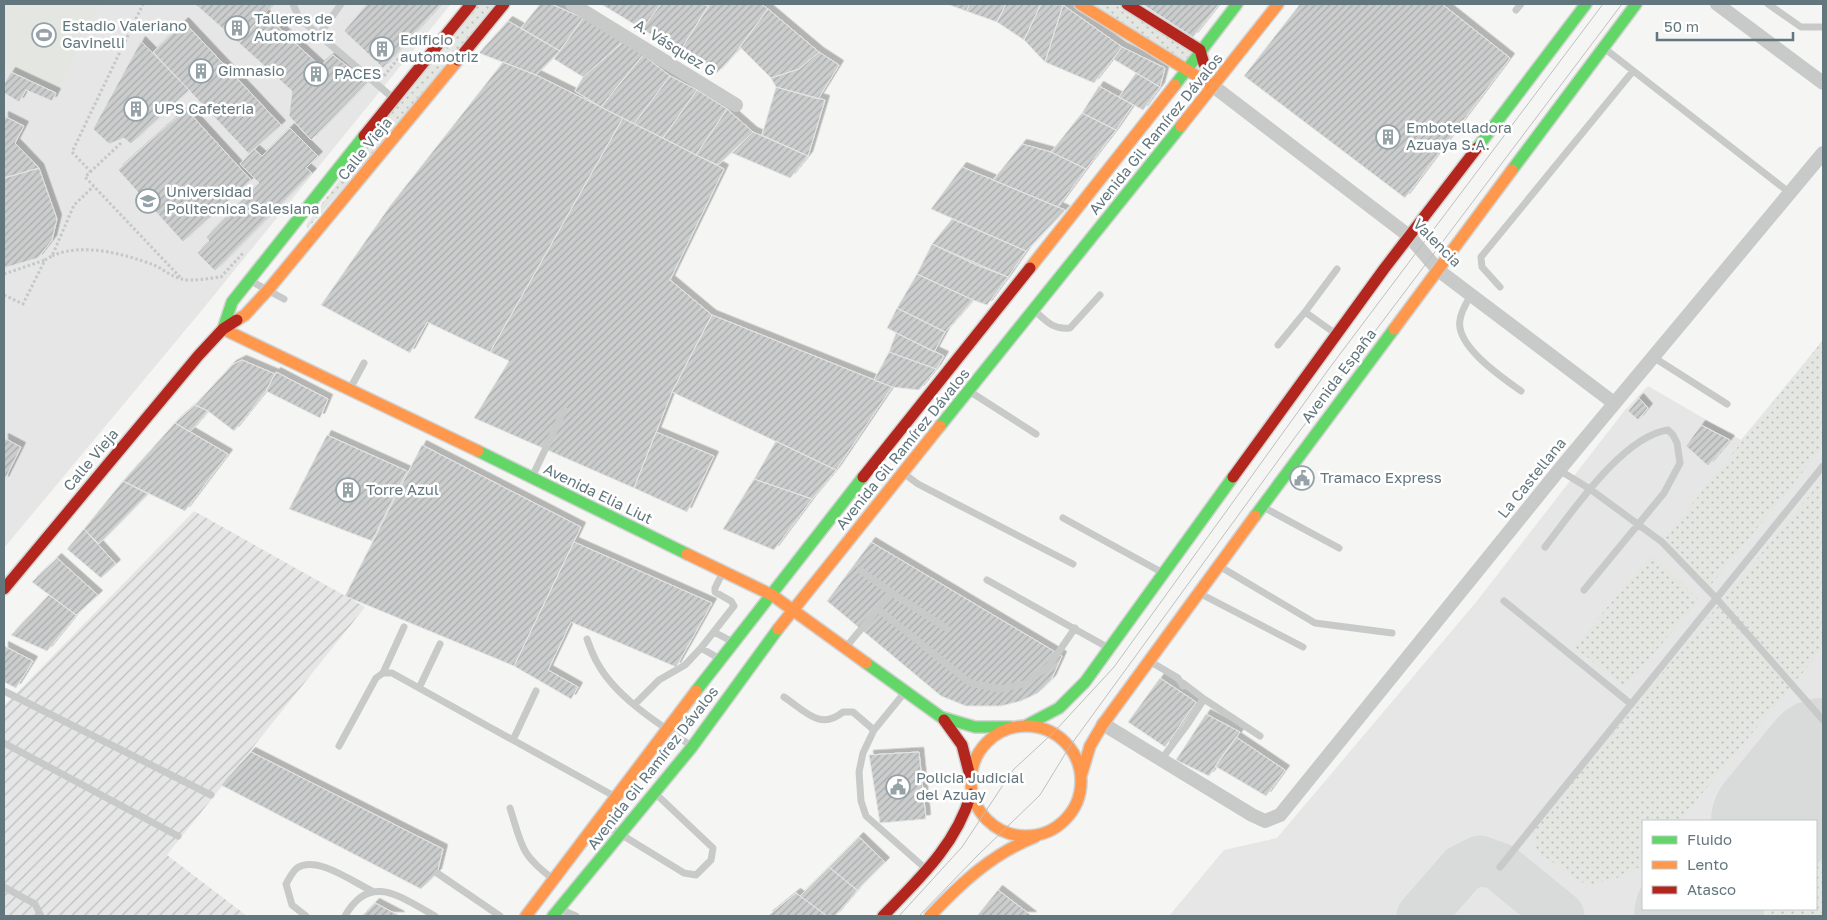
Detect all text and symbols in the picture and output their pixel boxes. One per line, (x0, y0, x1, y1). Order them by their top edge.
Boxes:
place label: Talleres de Automotriz (254, 9, 334, 44)
scale bar (1657, 10, 1793, 42)
building icon: Talleres de Automotriz (224, 15, 250, 41)
street label: A. Vásquez G (631, 15, 720, 79)
place label: Estadio Valeriano Gavinelli (62, 16, 187, 51)
text: 50 m (1664, 17, 1699, 35)
sports icon: Estadio Valeriano Gavinelli (31, 22, 57, 48)
place label: Edificio automotriz (400, 30, 479, 65)
building icon: Edificio automotriz (369, 36, 395, 62)
street label: Avenida Gil Ramírez Dávalos (1085, 49, 1226, 218)
building icon: Gimnasio (188, 58, 214, 84)
place label: Gimnasio (218, 61, 285, 79)
building icon: PACES (303, 61, 329, 87)
place label: PACES (334, 64, 381, 82)
building icon: UPS Cafeteria (123, 96, 149, 122)
place label: UPS Cafeteria (154, 99, 254, 117)
street label: Calle Vieja (333, 113, 395, 184)
place label: Embotelladora Azuaya S.A. (1406, 118, 1512, 153)
building icon: Embotelladora Azuaya S.A. (1375, 124, 1401, 150)
place label: Universidad Politecnica Salesiana (166, 182, 320, 217)
school or university icon: Universidad Politecnica Salesiana (135, 188, 161, 214)
street label: Valencia (1410, 214, 1466, 270)
street label: Avenida España (1297, 325, 1379, 426)
street label: Avenida Gil Ramírez Dávalos (832, 364, 973, 533)
street label: Calle Vieja (59, 425, 122, 494)
street label: La Castellana (1493, 434, 1569, 521)
street label: Avenida Elia Liut (541, 459, 656, 527)
public building icon: Tramaco Express (1289, 465, 1315, 491)
place label: Tramaco Express (1320, 468, 1442, 486)
building icon: Torre Azul (335, 477, 361, 503)
place label: Torre Azul (366, 480, 439, 498)
street label: Avenida Gil Ramírez Dávalos (583, 682, 722, 853)
place label: Policia Judicial del Azuay (916, 768, 1024, 803)
public building icon: Policia Judicial del Azuay (885, 774, 911, 800)
legend (1642, 820, 1817, 910)
text: Fluido (1687, 830, 1732, 848)
text: Lento (1687, 855, 1728, 873)
text: Atasco (1687, 880, 1736, 898)

